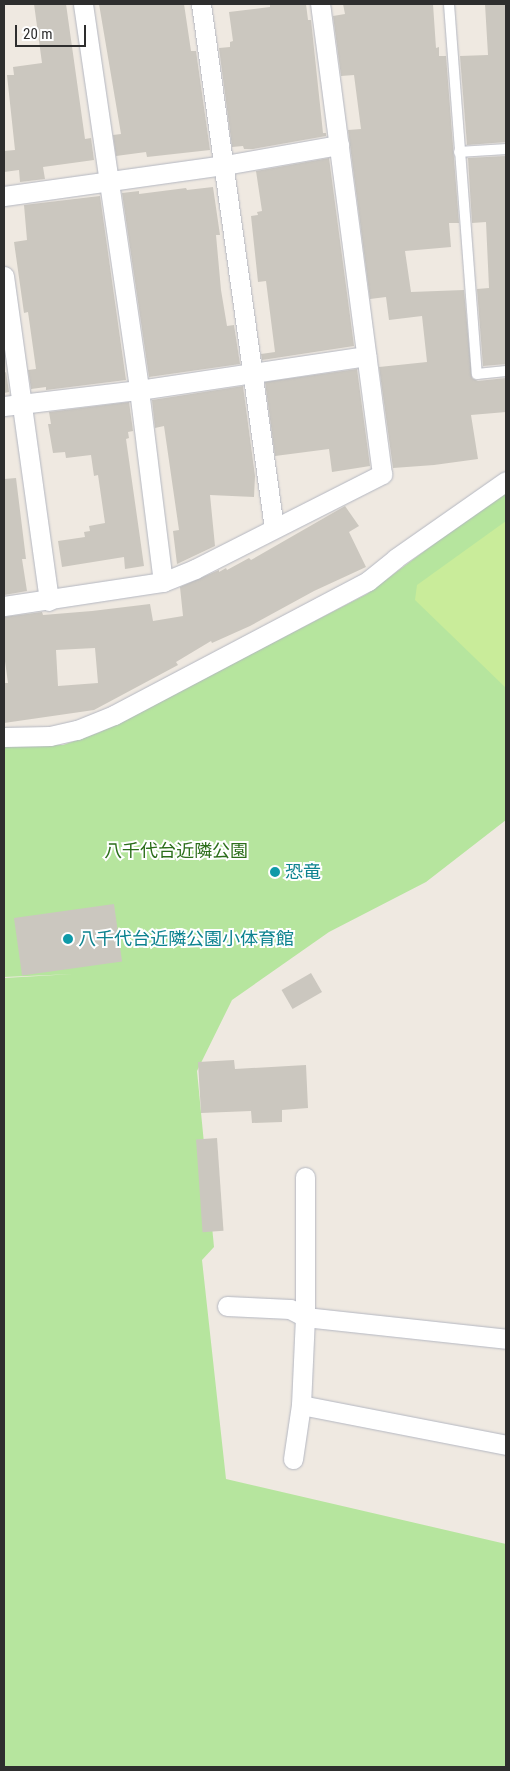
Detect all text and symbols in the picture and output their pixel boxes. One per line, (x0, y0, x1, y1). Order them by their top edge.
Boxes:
scale bar (18, 15, 89, 47)
text: 20 m (23, 25, 53, 43)
park label: 八千代台近隣公園 (104, 840, 248, 862)
place label: 恐竜 (285, 861, 321, 883)
marker: 恐竜 (269, 866, 281, 878)
place label: 八千代台近隣公園小体育館 (78, 928, 294, 950)
marker: 八千代台近隣公園小体育館 (62, 933, 74, 945)

